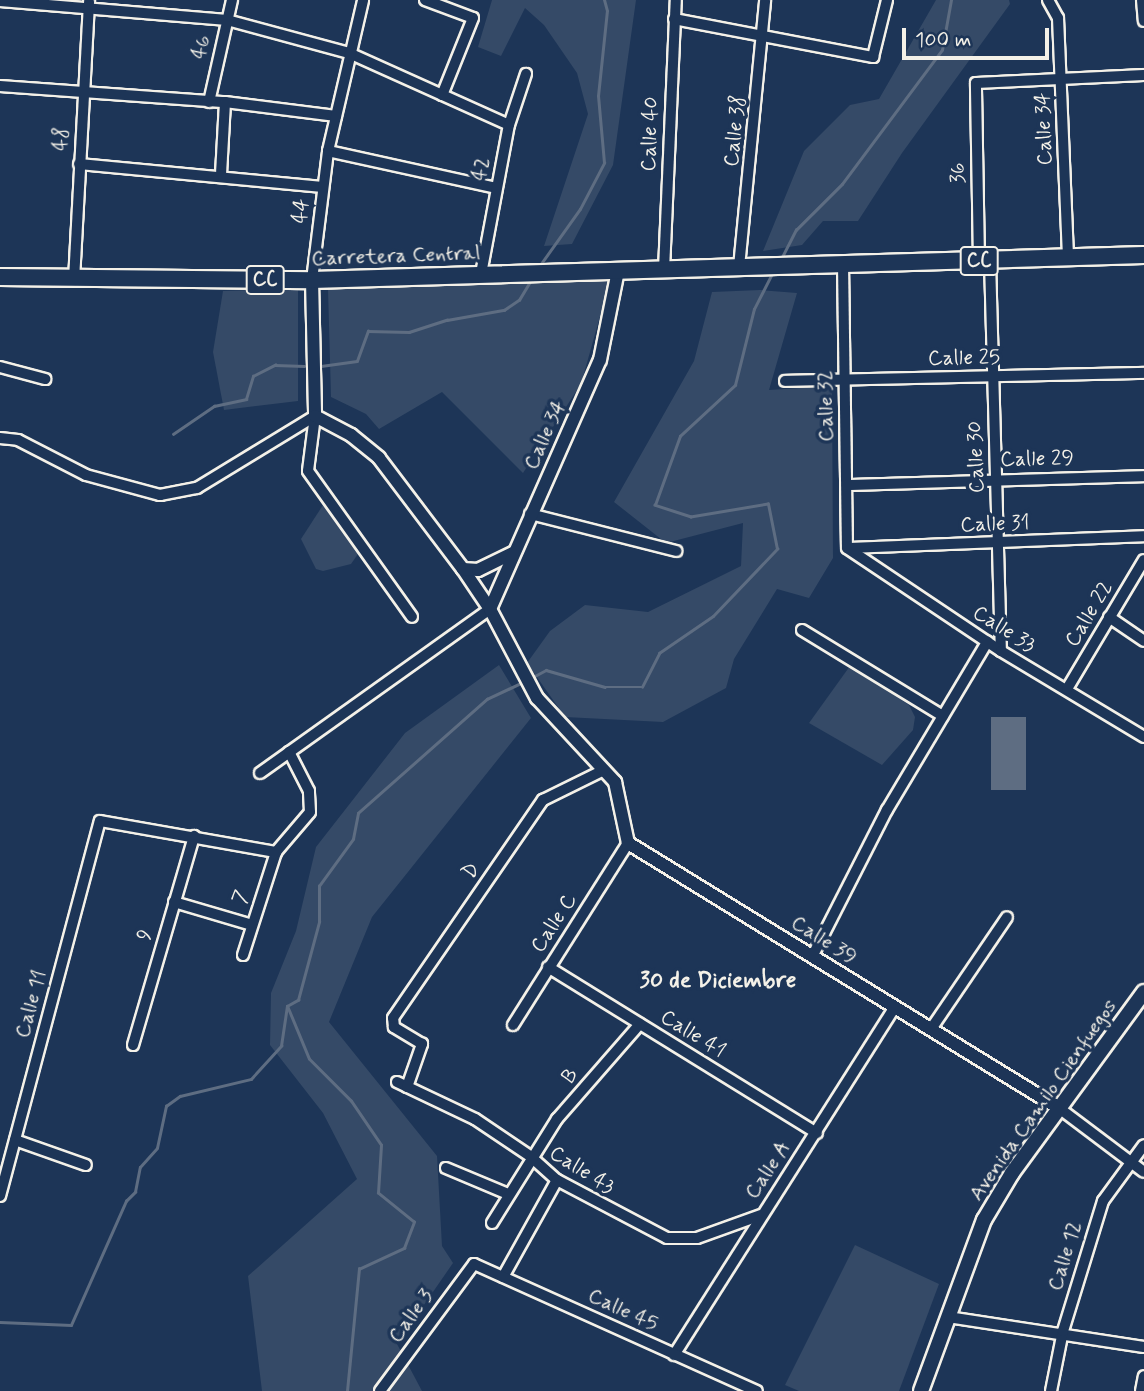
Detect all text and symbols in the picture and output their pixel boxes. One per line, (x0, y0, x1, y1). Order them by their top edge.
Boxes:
scale bar (906, 14, 1053, 58)
text: 100 m (915, 26, 971, 54)
street label: 46 (186, 33, 216, 61)
street label: Calle 34 (1030, 92, 1058, 166)
street label: Calle 38 (719, 94, 751, 168)
street label: Calle 40 (636, 96, 664, 172)
street label: 48 (48, 126, 74, 152)
street label: 42 (466, 155, 496, 183)
street label: 36 (945, 162, 971, 184)
street label: 44 (287, 197, 315, 225)
street label: Carretera Central (310, 240, 482, 272)
road number: CC (958, 246, 1000, 276)
road number: CC (244, 264, 286, 296)
street label: Calle 25 (928, 345, 1000, 371)
street label: Calle 32 (813, 370, 839, 442)
street label: Calle 34 (519, 397, 571, 473)
street label: Calle 30 (962, 420, 990, 494)
street label: Calle 29 (1000, 446, 1074, 472)
street label: Calle 31 (960, 510, 1030, 538)
street label: Calle 22 (1060, 577, 1118, 651)
street label: Calle 33 (968, 600, 1040, 658)
street label: D (457, 858, 485, 884)
street label: 7 (227, 887, 255, 907)
street label: Calle C (526, 889, 582, 957)
street label: Calle 39 (786, 910, 862, 970)
street label: 9 (131, 927, 159, 943)
street label: Calle 11 (10, 967, 52, 1041)
district label: 30 de Diciembre (637, 967, 799, 995)
street label: Avenida Camilo Cienfuegos (963, 993, 1123, 1207)
street label: Calle 41 (656, 1004, 730, 1064)
street label: B (556, 1063, 584, 1089)
street label: Calle A (740, 1136, 796, 1204)
street label: Calle 43 (545, 1140, 619, 1200)
street label: Calle 12 (1043, 1218, 1087, 1294)
street label: Calle 45 (584, 1283, 662, 1337)
street label: Calle 3 (383, 1284, 439, 1348)

